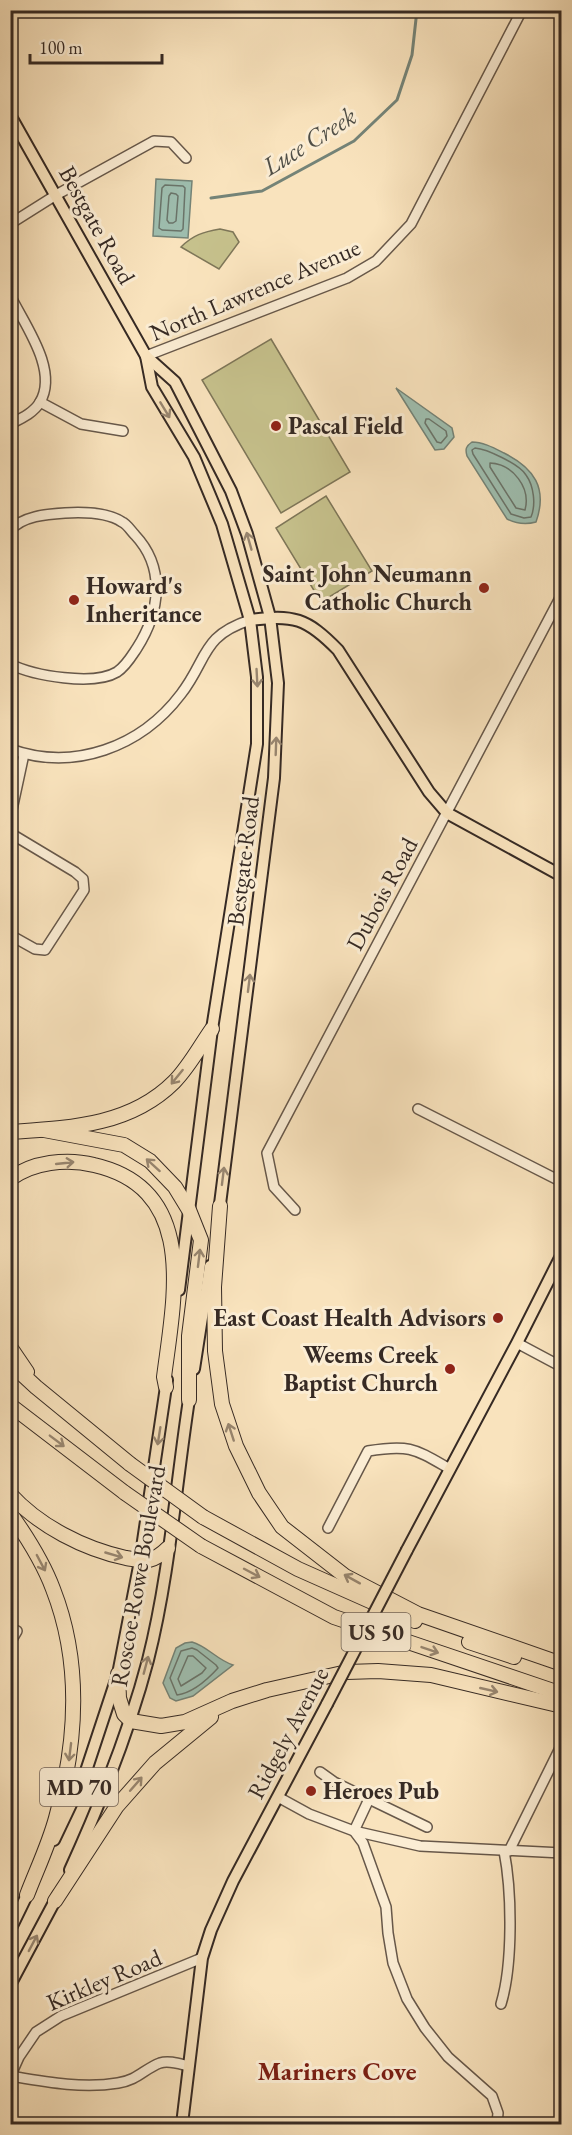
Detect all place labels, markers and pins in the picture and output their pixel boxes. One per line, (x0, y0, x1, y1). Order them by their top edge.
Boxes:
place label: Pascal Field (288, 410, 404, 441)
marker: Pascal Field (269, 419, 283, 433)
place label: Saint John Neumann Catholic Church (263, 558, 473, 617)
place label: Howard's Inheritance (86, 570, 202, 629)
marker: Saint John Neumann Catholic Church (477, 581, 491, 595)
marker: Howard's Inheritance (67, 593, 81, 607)
place label: East Coast Health Advisors (214, 1302, 486, 1333)
marker: East Coast Health Advisors (491, 1311, 505, 1325)
place label: Weems Creek Baptist Church (284, 1339, 439, 1398)
marker: Weems Creek Baptist Church (443, 1362, 457, 1376)
place label: Heroes Pub (323, 1775, 439, 1806)
marker: Heroes Pub (304, 1784, 318, 1798)

